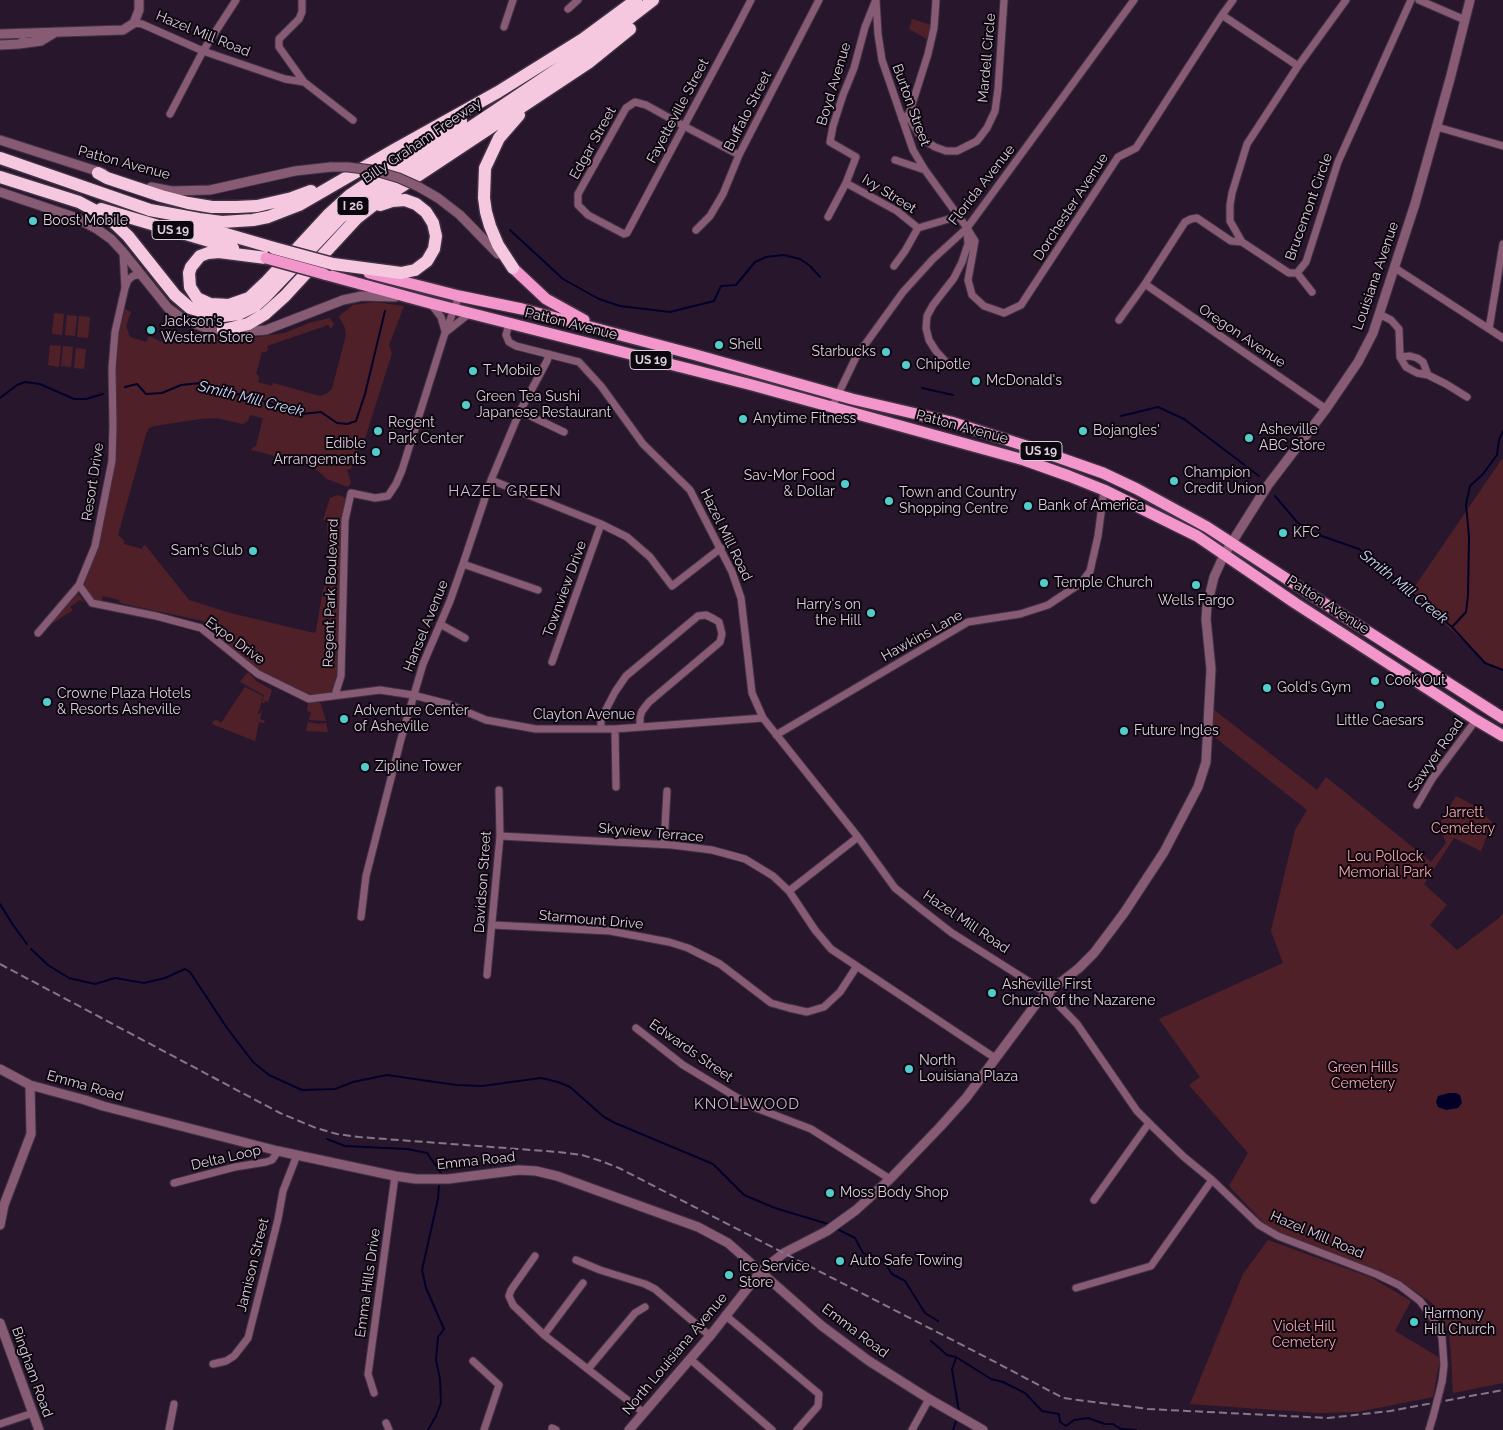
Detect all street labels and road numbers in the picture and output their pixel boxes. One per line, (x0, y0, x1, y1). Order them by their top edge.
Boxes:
street label: Hazel Mill Road (153, 7, 253, 61)
street label: Mardell Circle (975, 13, 999, 103)
street label: Boyd Avenue (813, 40, 855, 128)
street label: Fayetteville Street (643, 56, 713, 166)
street label: Burton Street (888, 62, 934, 148)
street label: Buffalo Street (721, 68, 775, 154)
street label: Billy Graham Freeway (359, 95, 485, 187)
street label: Edgar Street (566, 104, 620, 182)
street label: Florida Avenue (945, 141, 1019, 229)
street label: Patton Avenue (76, 143, 172, 183)
street label: Dorchester Avenue (1030, 150, 1112, 264)
street label: Brucemont Circle (1282, 151, 1336, 263)
street label: Ivy Street (859, 171, 919, 217)
road number: I 26 (337, 197, 369, 216)
road number: US 19 (152, 220, 194, 240)
street label: Louisiana Avenue (1350, 220, 1402, 332)
street label: Oregon Avenue (1195, 301, 1289, 371)
street label: Patton Avenue (523, 304, 619, 344)
road number: US 19 (630, 350, 672, 370)
street label: Patton Avenue (914, 407, 1010, 447)
street label: Resort Drive (79, 442, 107, 522)
road number: US 19 (1020, 442, 1062, 461)
street label: Hazel Mill Road (696, 486, 756, 584)
street label: Regent Park Boulevard (320, 518, 342, 668)
street label: Townview Drive (540, 539, 590, 639)
street label: Patton Avenue (1284, 572, 1372, 638)
street label: Hansel Avenue (400, 578, 452, 674)
street label: Hawkins Lane (878, 607, 966, 665)
street label: Expo Drive (202, 614, 268, 668)
street label: Clayton Avenue (533, 707, 635, 723)
street label: Sawyer Road (1405, 715, 1467, 795)
street label: Skyview Terrace (598, 820, 704, 846)
street label: Davidson Street (471, 830, 495, 934)
street label: Hazel Mill Road (920, 887, 1012, 957)
street label: Starmount Drive (538, 907, 644, 933)
street label: Edwards Street (646, 1016, 736, 1086)
street label: Emma Road (45, 1067, 125, 1105)
street label: Delta Loop (189, 1142, 263, 1174)
street label: Emma Road (436, 1149, 516, 1173)
street label: Hazel Mill Road (1268, 1208, 1366, 1262)
street label: Jamison Street (233, 1216, 273, 1314)
street label: Emma Hills Drive (352, 1227, 384, 1339)
street label: North Louisiana Avenue (619, 1290, 731, 1418)
street label: Emma Road (818, 1301, 892, 1361)
street label: Bingham Road (8, 1324, 56, 1420)

